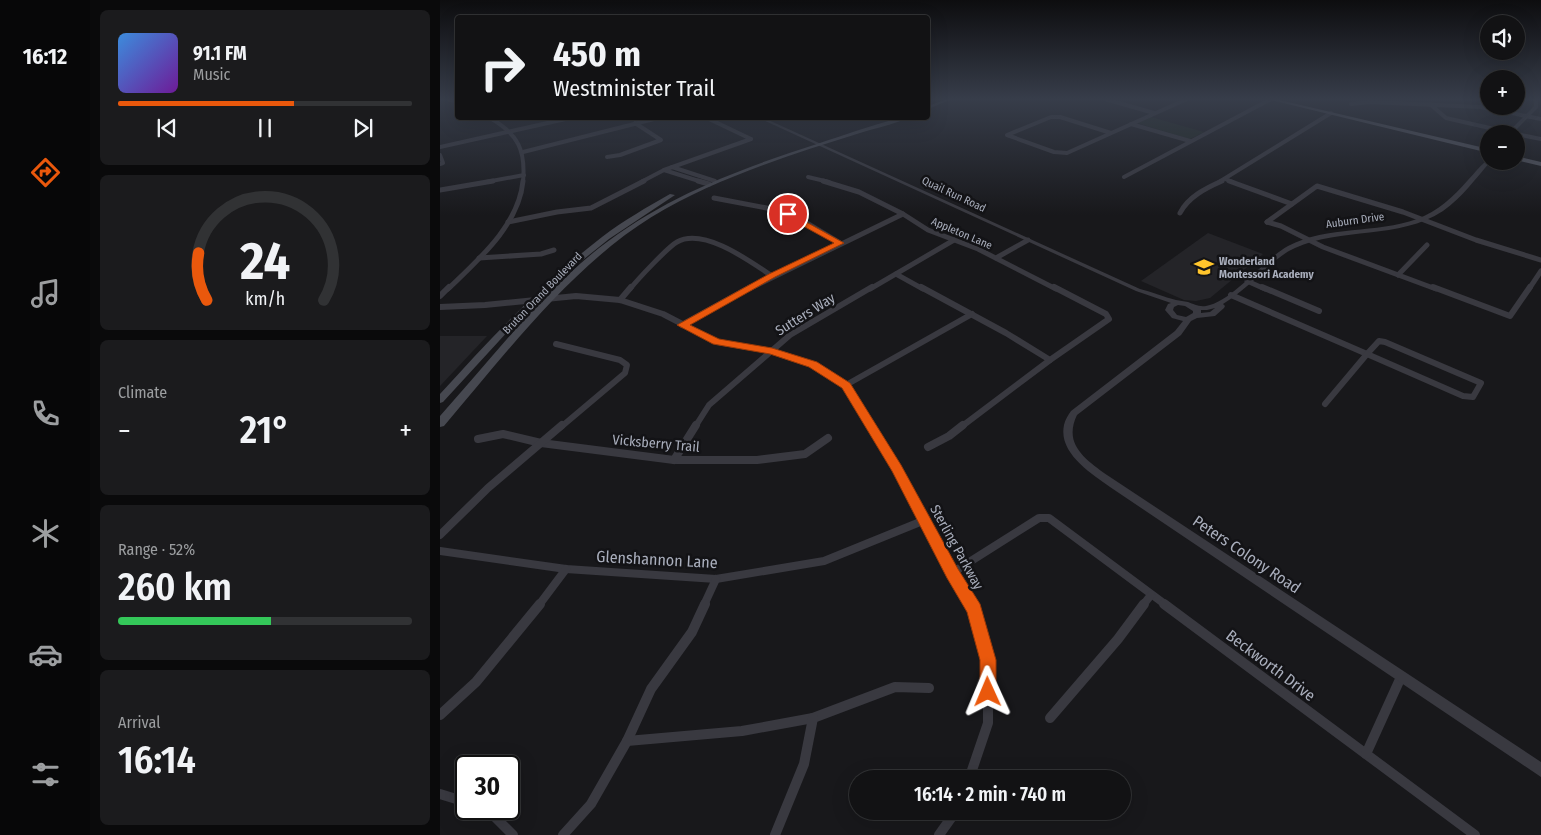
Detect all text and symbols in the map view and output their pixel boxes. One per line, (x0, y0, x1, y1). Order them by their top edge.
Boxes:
map controls (1480, 15, 1525, 170)
button: sound (1480, 15, 1525, 60)
text: 450 m (553, 33, 641, 75)
icon: right (470, 35, 535, 100)
text: 91.1 FM (193, 42, 247, 65)
text: 16:12 (23, 43, 67, 70)
text: Music (193, 65, 230, 84)
button: + (1480, 70, 1525, 115)
text: Westminister Trail (553, 75, 715, 102)
icon: previous (153, 114, 181, 142)
icon: pause (251, 114, 279, 142)
icon: next (349, 114, 377, 142)
button: − (1480, 125, 1525, 170)
icon: directions (28, 155, 63, 190)
street label: Quail Run Road (920, 174, 988, 215)
pin (767, 193, 809, 235)
icon: arrive (774, 200, 802, 228)
street label: Auburn Drive (1325, 210, 1385, 231)
street label: Appleton Lane (929, 215, 994, 252)
text: 24 (239, 230, 290, 293)
street label: Bruton Orand Boulevard (500, 250, 585, 337)
place label: Wonderland Montessori Academy (1219, 255, 1314, 281)
school or university icon: Wonderland Montessori Academy (1193, 256, 1215, 278)
icon: music (28, 276, 63, 311)
text: km/h (245, 288, 285, 310)
street label: Sutters Way (772, 289, 839, 339)
text: Climate (118, 383, 167, 402)
icon: phone (28, 396, 63, 431)
text: 21° (240, 407, 290, 453)
text: − (118, 414, 131, 447)
text: + (399, 414, 412, 447)
street label: Vicksberry Trail (612, 431, 700, 456)
street label: Sterling Parkway (926, 502, 987, 593)
street label: Peters Colony Road (1189, 511, 1304, 597)
icon: climate (28, 516, 63, 551)
text: Range · 52% (118, 540, 195, 559)
street label: Glenshannon Lane (596, 547, 718, 572)
text: 260 km (118, 564, 232, 610)
street label: Beckworth Drive (1222, 626, 1319, 705)
icon: car (28, 637, 63, 672)
position arrow (961, 665, 1013, 717)
text: Arrival (118, 713, 160, 732)
text: 16:14 (118, 737, 196, 783)
speed limit sign: 30 (455, 755, 520, 820)
icon: filters (28, 757, 63, 792)
text: 16:14 · 2 min · 740 m (914, 783, 1066, 806)

